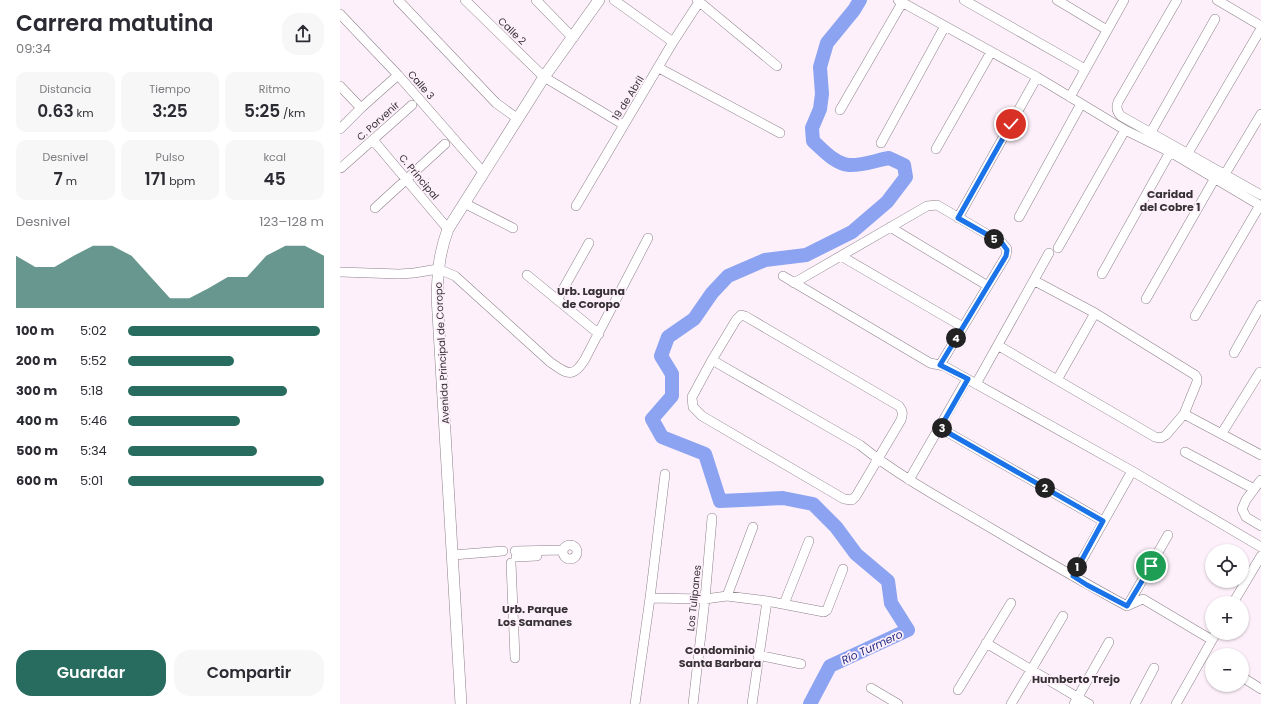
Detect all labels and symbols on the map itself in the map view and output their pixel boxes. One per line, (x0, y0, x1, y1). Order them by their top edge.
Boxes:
street label: Calle 2 (495, 14, 530, 48)
street label: Calle 3 (404, 67, 438, 103)
street label: 19 de Abril (608, 73, 648, 123)
street label: C. Porvenir (353, 98, 403, 144)
pin (994, 107, 1028, 141)
street label: C. Principal (395, 151, 443, 203)
district label: Caridad del Cobre 1 (1140, 186, 1200, 215)
pin: 5 (984, 229, 1004, 249)
street label: Avenida Principal de Coropo (431, 282, 453, 424)
district label: Urb. Laguna de Coropo (557, 283, 625, 312)
pin: 4 (946, 328, 966, 348)
pin: 3 (932, 418, 952, 438)
pin: 2 (1035, 478, 1055, 498)
pin (1134, 549, 1168, 583)
pin: 1 (1067, 557, 1087, 577)
street label: Los Tulipanes (683, 564, 705, 632)
district label: Urb. Parque Los Samanes (498, 601, 572, 630)
water label: Río Turmero (839, 626, 905, 668)
district label: Condominio Santa Barbara (679, 642, 761, 671)
district label: Humberto Trejo (1032, 671, 1120, 687)

